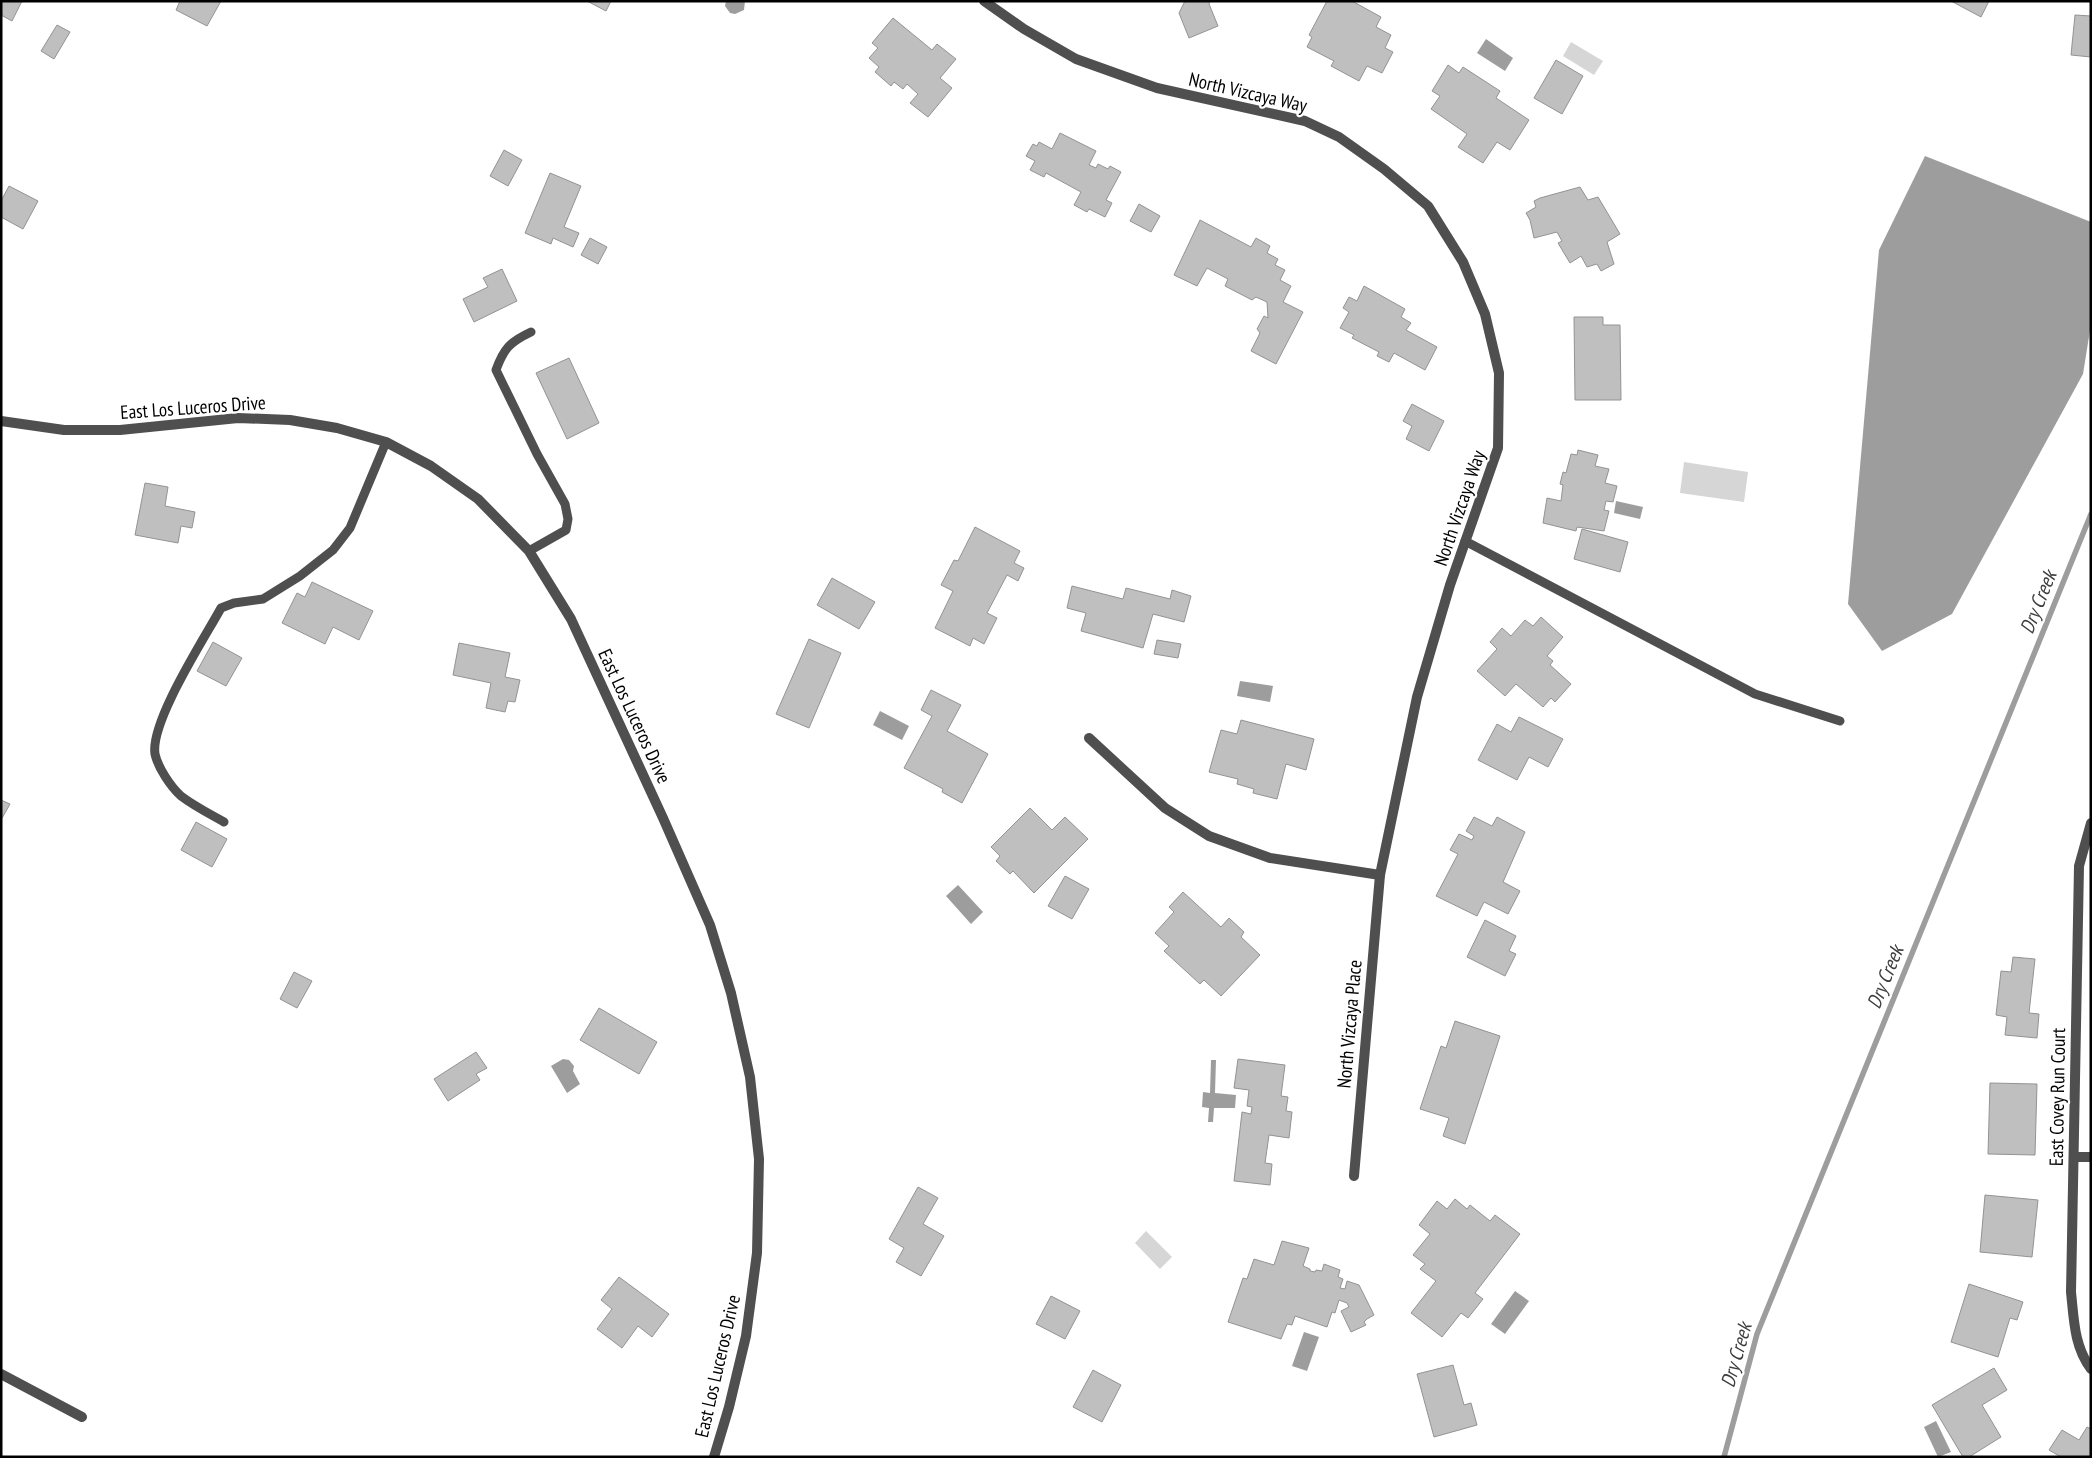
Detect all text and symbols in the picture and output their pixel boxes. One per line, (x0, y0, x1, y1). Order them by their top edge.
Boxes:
street label: North Vizcaya Way (1187, 67, 1310, 117)
street label: East Los Luceros Drive (119, 390, 267, 424)
street label: North Vizcaya Way (1428, 446, 1490, 569)
water label: Dry Creek (2014, 565, 2063, 637)
street label: East Los Luceros Drive (593, 645, 677, 787)
water label: Dry Creek (1861, 940, 1910, 1012)
street label: North Vizcaya Place (1331, 959, 1367, 1089)
street label: East Covey Run Court (2044, 1027, 2070, 1166)
street label: East Los Luceros Drive (689, 1292, 745, 1440)
water label: Dry Creek (1714, 1318, 1758, 1390)

